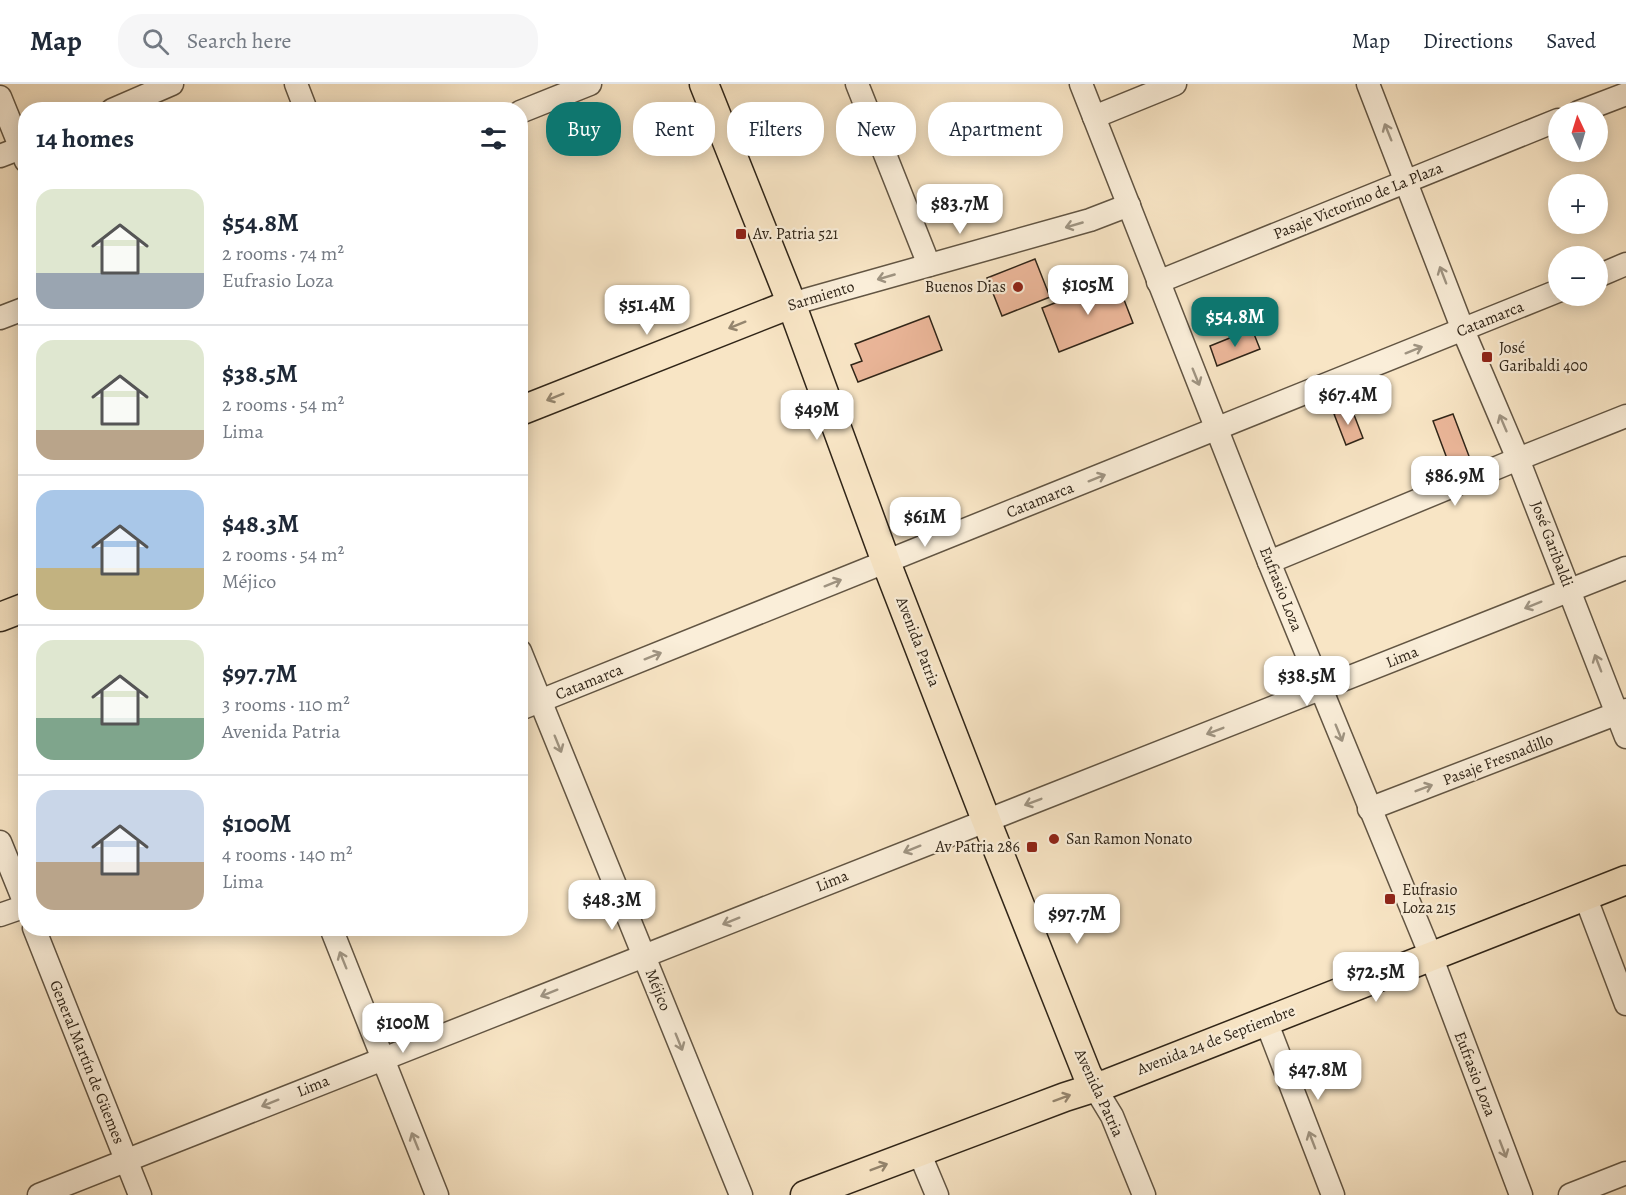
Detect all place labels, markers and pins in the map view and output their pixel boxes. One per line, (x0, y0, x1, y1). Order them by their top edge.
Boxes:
pin: $83.7M (911, 184, 1009, 235)
place label: Av. Patria 521 (752, 223, 839, 245)
marker: Av. Patria 521 (734, 227, 748, 241)
pin: $105M (1046, 265, 1130, 316)
place label: Buenos Dias (925, 276, 1006, 298)
marker: Buenos Dias (1011, 280, 1025, 294)
pin: $51.4M (598, 285, 696, 336)
pin: $54.8M (1186, 297, 1284, 348)
place label: José Garibaldi 400 (1499, 337, 1588, 377)
marker: José Garibaldi 400 (1480, 350, 1494, 364)
pin: $67.4M (1299, 375, 1397, 426)
pin: $49M (781, 390, 853, 441)
pin: $86.9M (1406, 456, 1504, 507)
pin: $61M (889, 497, 961, 548)
pin: $38.5M (1258, 656, 1356, 707)
place label: San Ramon Nonato (1066, 828, 1192, 850)
marker: San Ramon Nonato (1047, 832, 1061, 846)
place label: Av Patria 286 (934, 836, 1020, 858)
marker: Av Patria 286 (1025, 840, 1039, 854)
place label: Eufrasio Loza 215 (1402, 879, 1457, 919)
pin: $48.3M (563, 880, 661, 931)
marker: Eufrasio Loza 215 (1383, 892, 1397, 906)
pin: $97.7M (1028, 894, 1126, 945)
pin: $72.5M (1327, 952, 1425, 1003)
pin: $100M (361, 1003, 445, 1054)
pin: $47.8M (1269, 1050, 1367, 1101)

